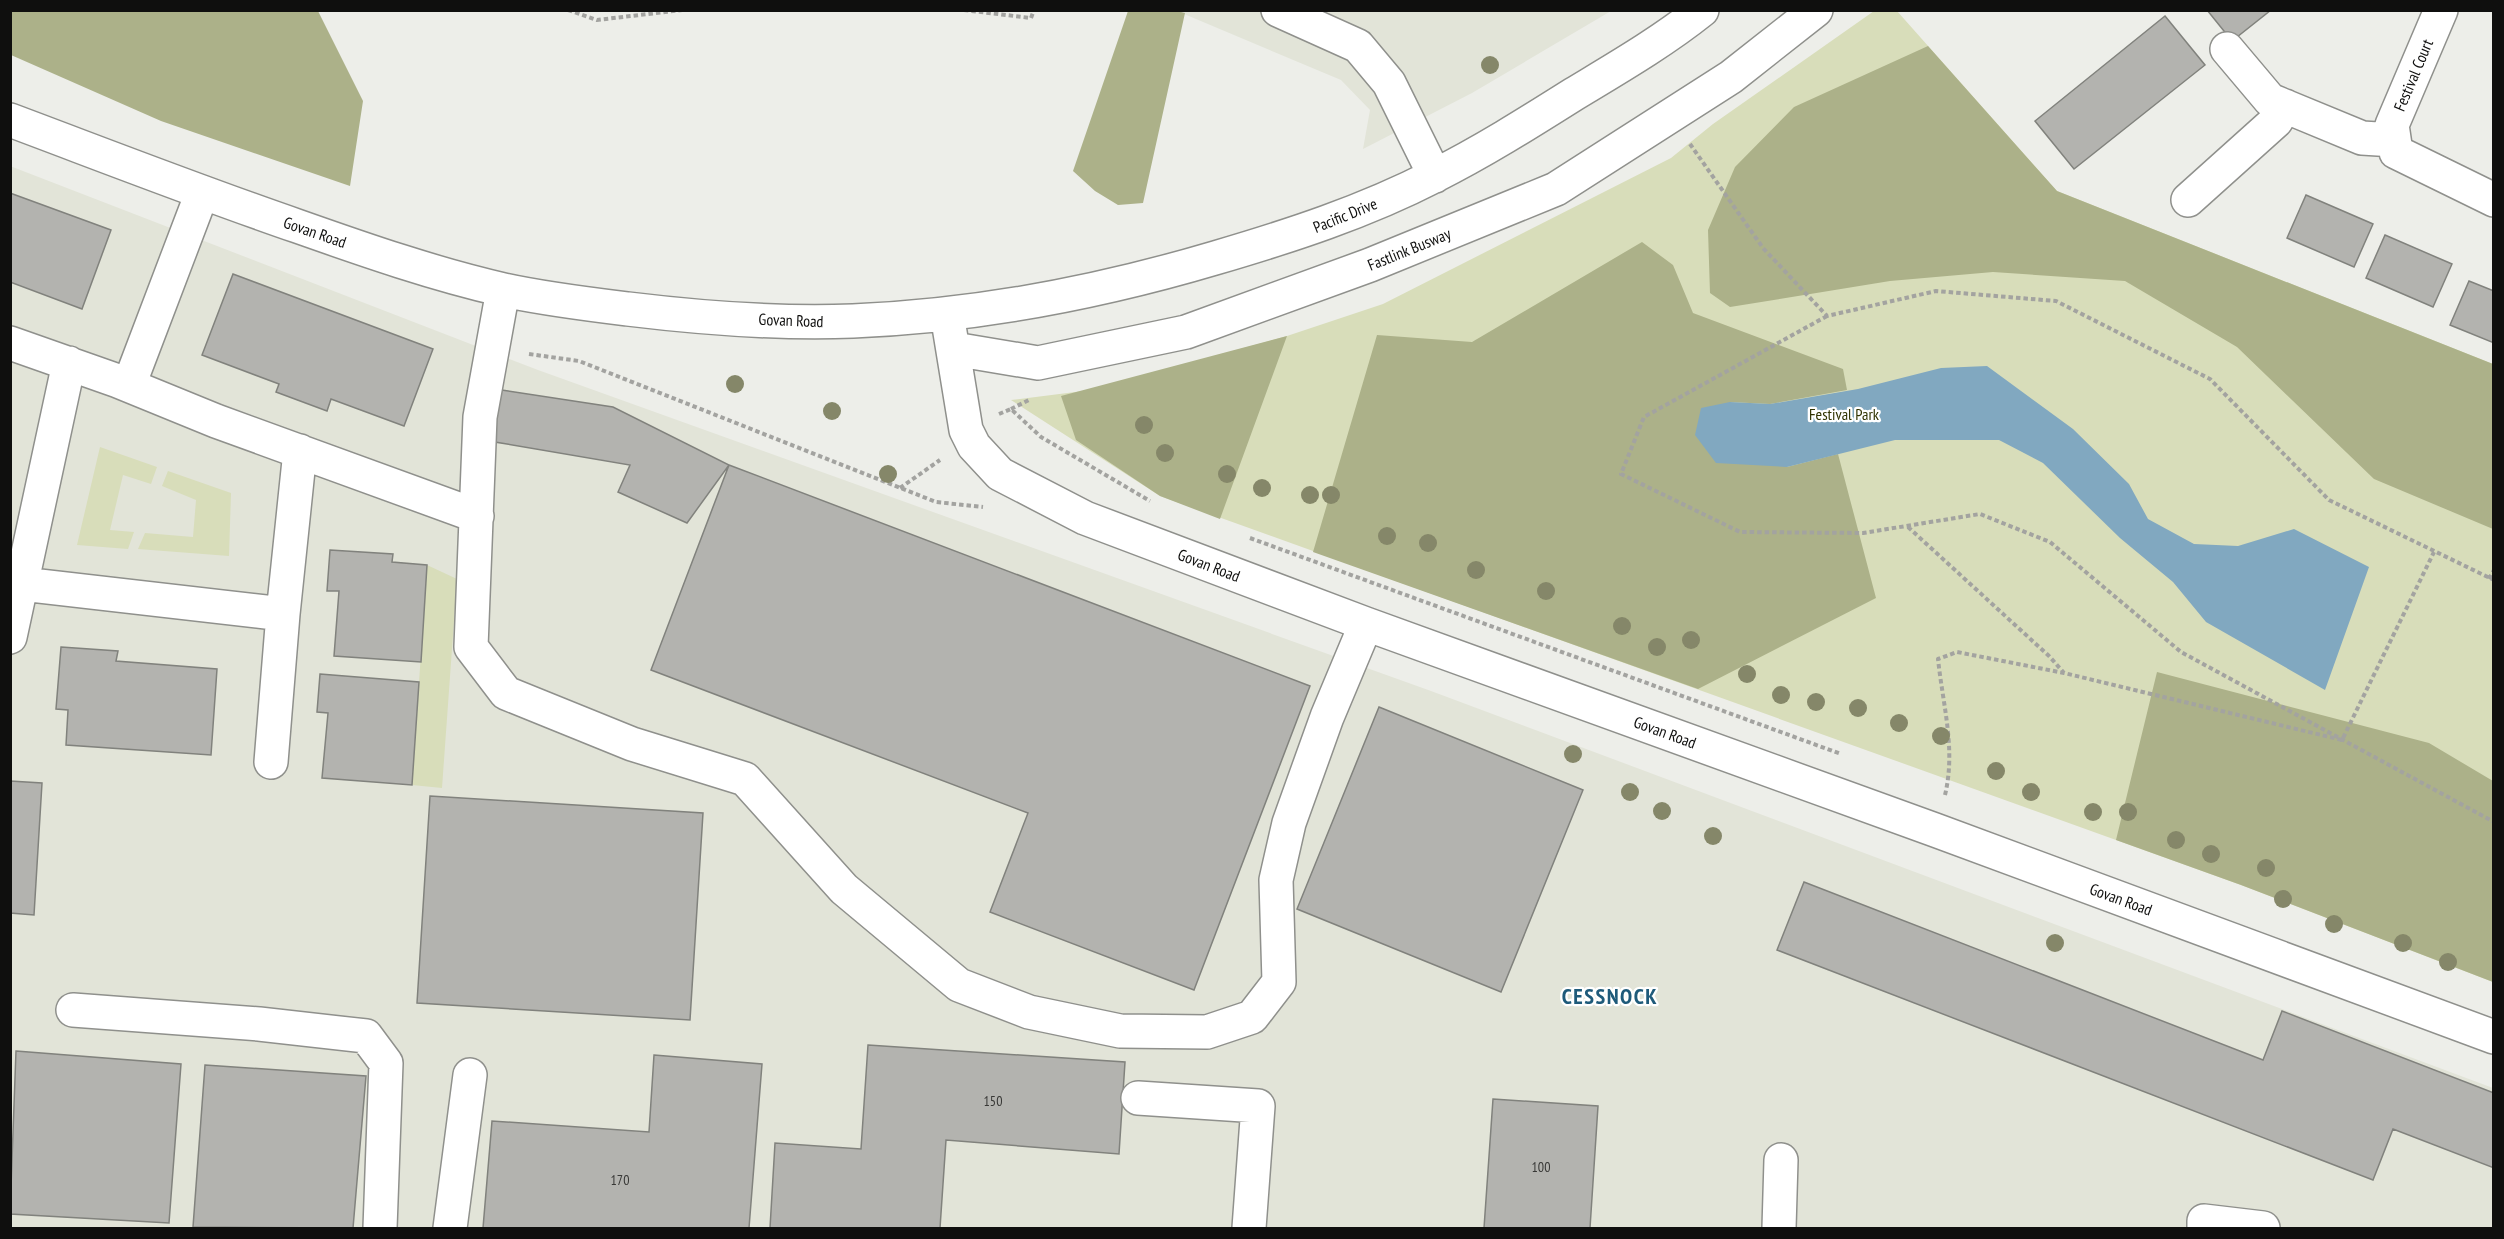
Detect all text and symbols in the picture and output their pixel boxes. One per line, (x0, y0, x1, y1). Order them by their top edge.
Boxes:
street label: Festival Court (2389, 36, 2437, 114)
street label: Pacific Drive (1310, 193, 1380, 237)
street label: Govan Road (281, 212, 349, 252)
street label: Fastlink Busway (1364, 223, 1454, 275)
street label: Govan Road (758, 309, 824, 331)
park label: Festival Park (1809, 404, 1880, 424)
street label: Govan Road (1175, 544, 1243, 586)
street label: Govan Road (1631, 711, 1699, 753)
street label: Govan Road (2087, 878, 2155, 920)
district label: CESSNOCK (1562, 982, 1658, 1010)
house number: 150 (984, 1092, 1002, 1110)
house number: 100 (1532, 1158, 1550, 1176)
house number: 170 (611, 1171, 629, 1189)

